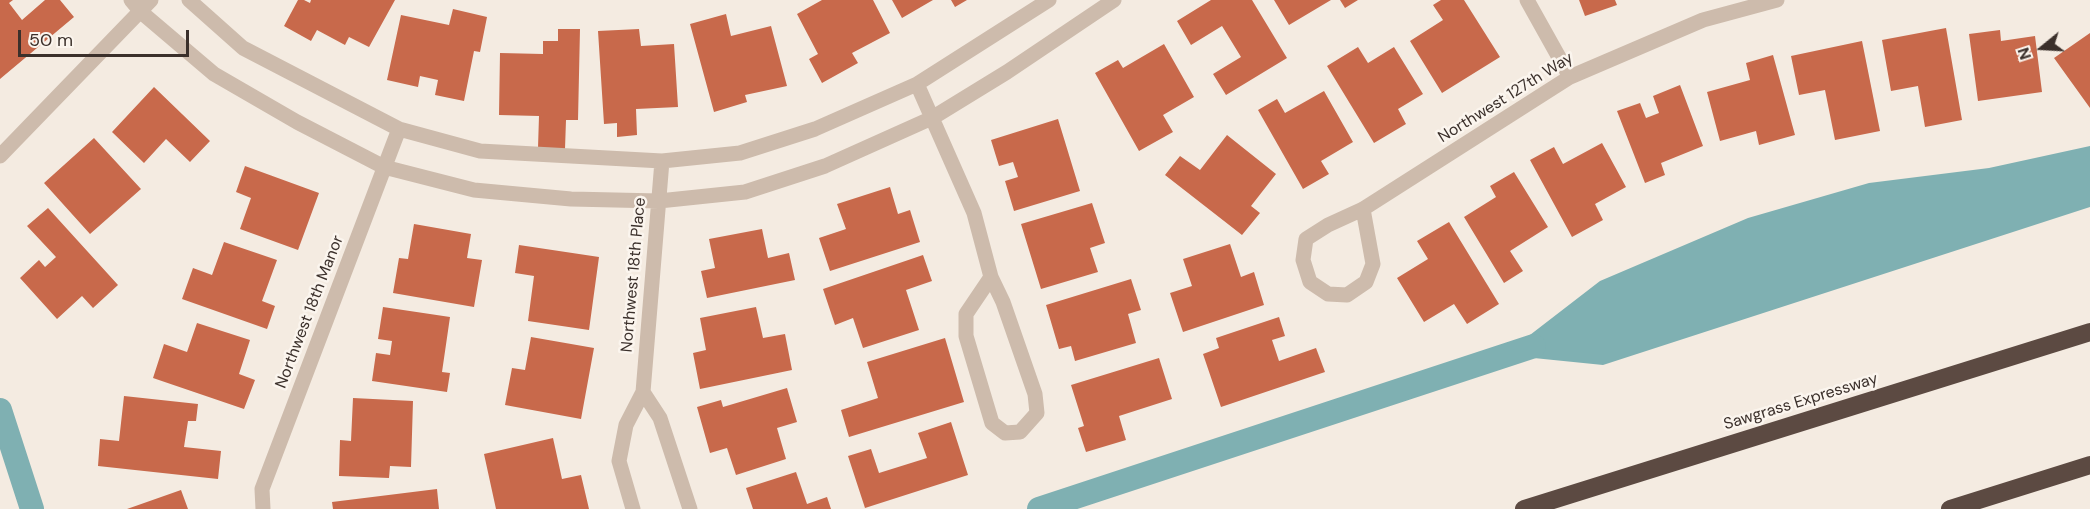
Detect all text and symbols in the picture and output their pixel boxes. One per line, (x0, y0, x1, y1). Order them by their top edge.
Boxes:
scale bar (21, 18, 192, 56)
north arrow (2012, 18, 2072, 78)
text: 50 m (29, 28, 73, 52)
text: N (2013, 45, 2036, 63)
street label: Northwest 127th Way (1435, 49, 1577, 147)
street label: Northwest 18th Place (618, 197, 650, 353)
street label: Northwest 18th Manor (272, 233, 348, 391)
street label: Sawgrass Expressway (1722, 369, 1880, 435)

